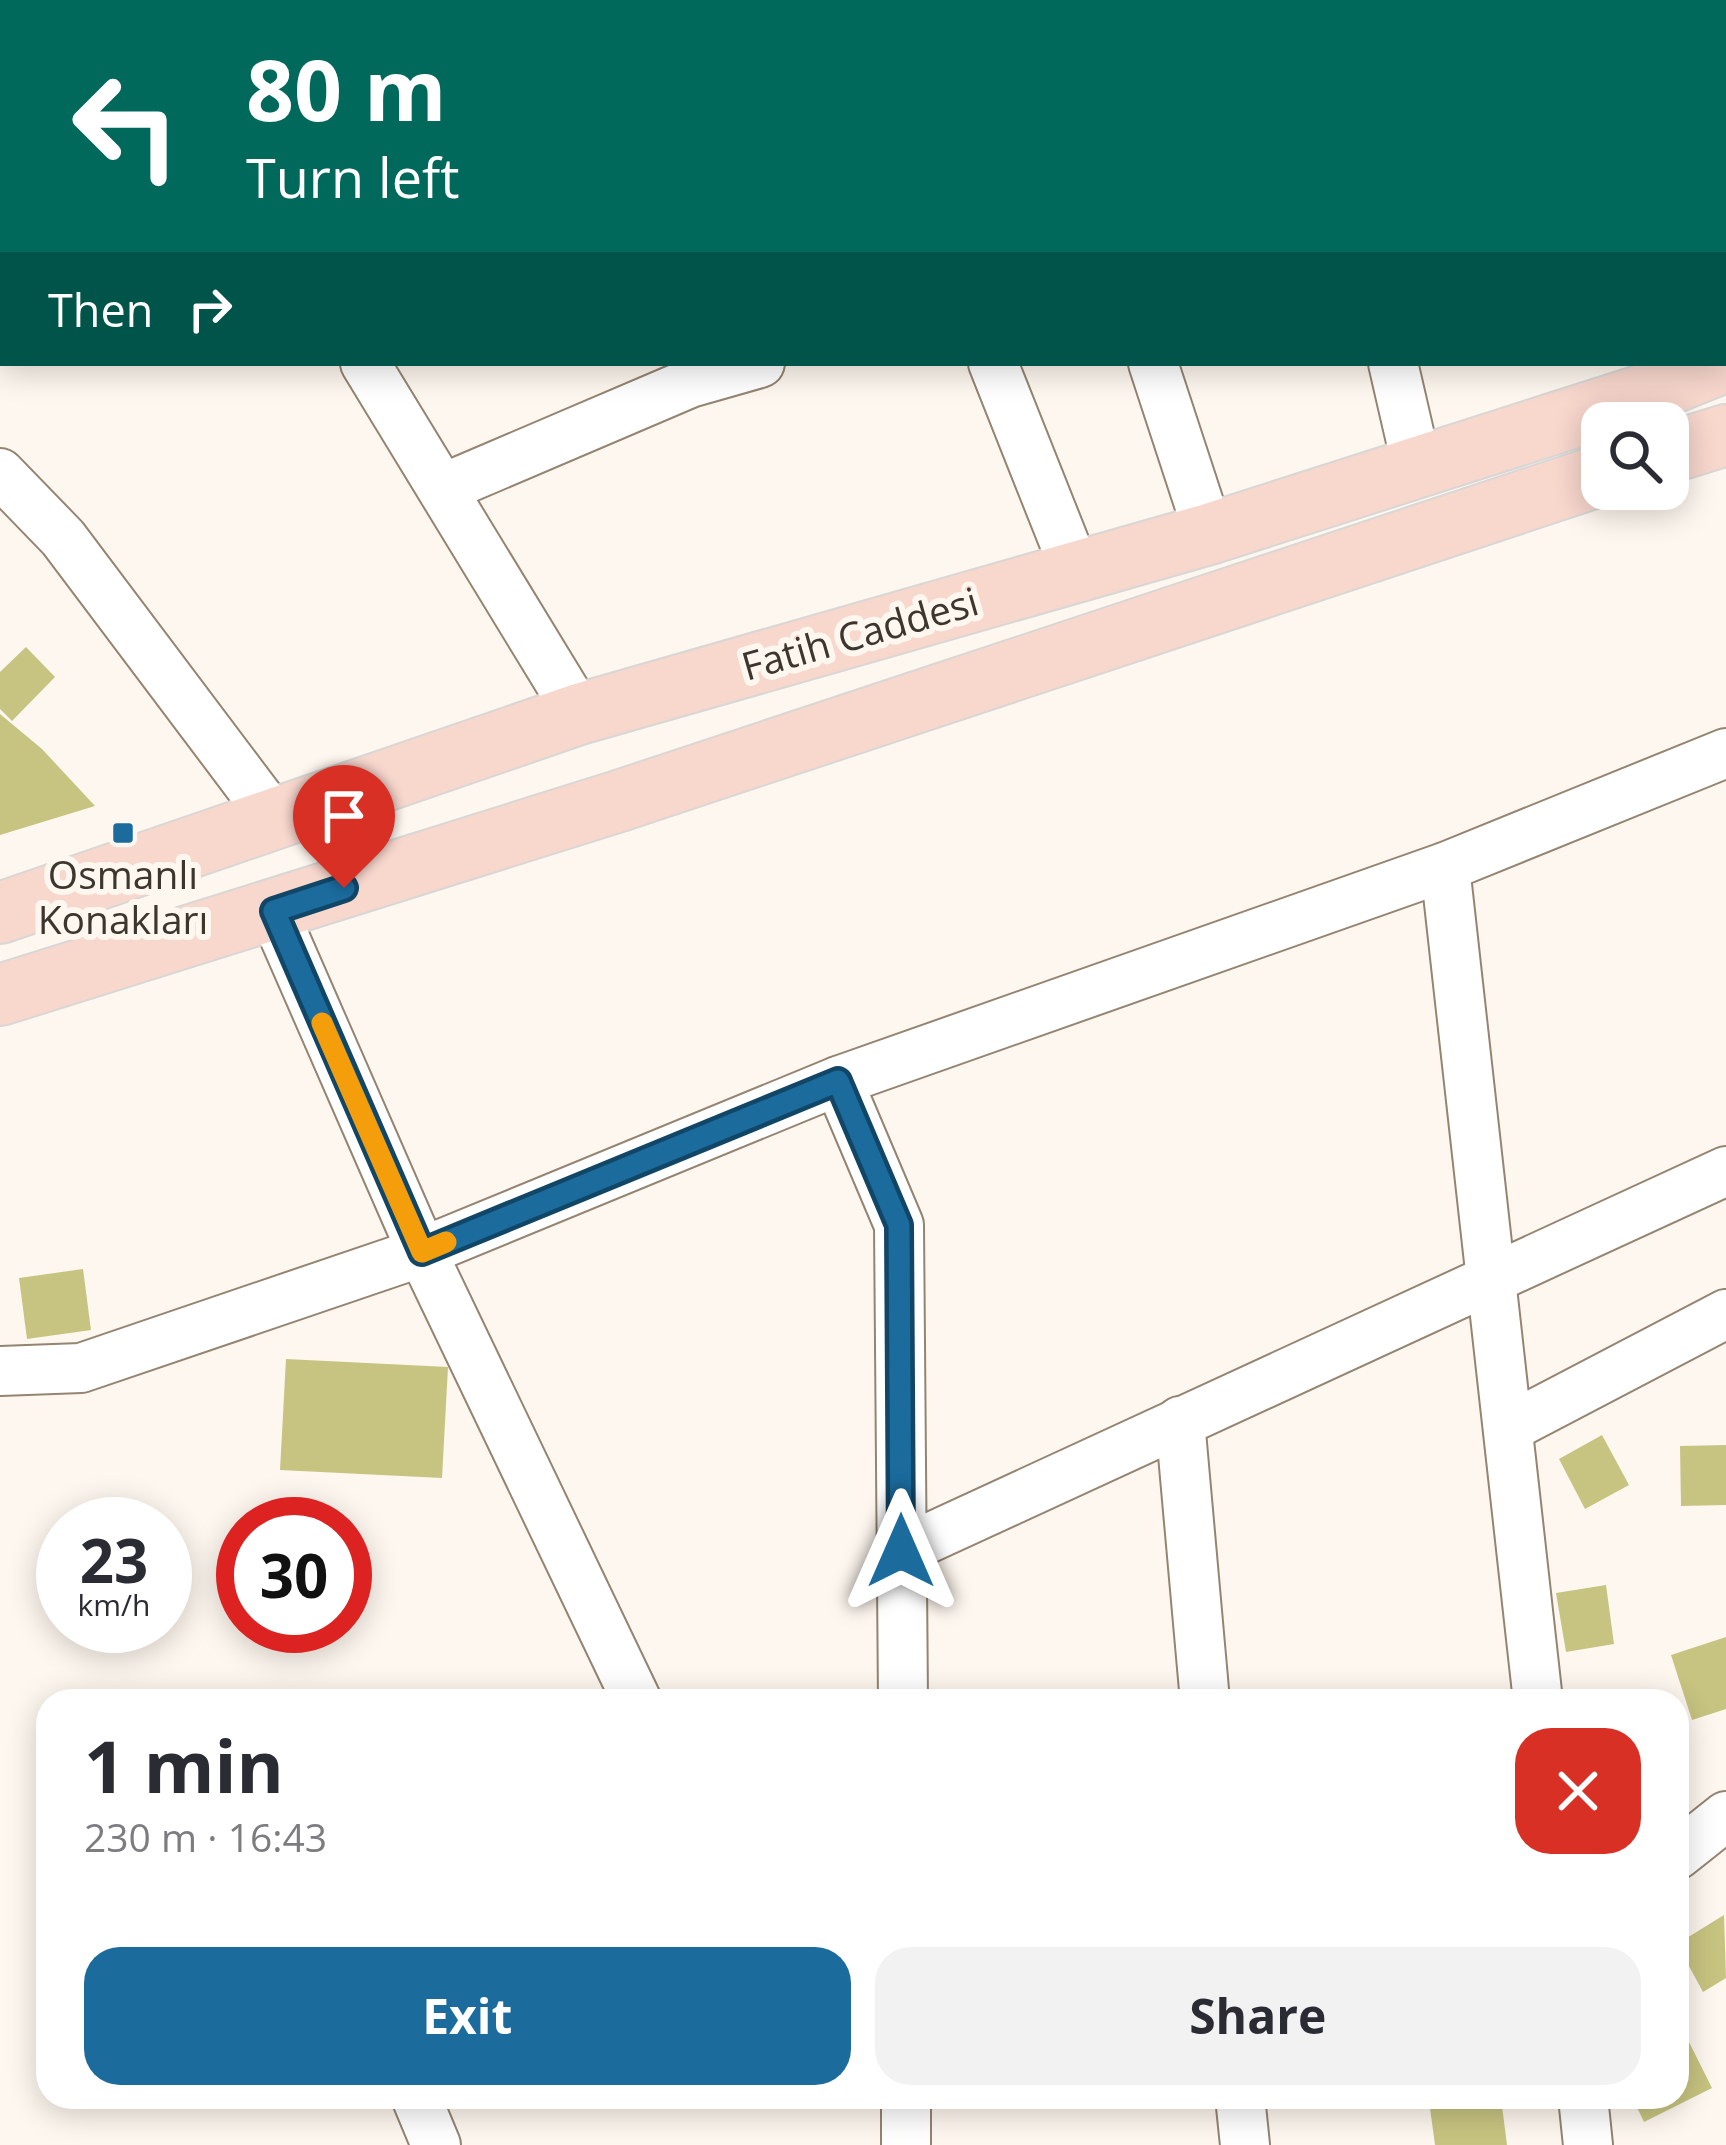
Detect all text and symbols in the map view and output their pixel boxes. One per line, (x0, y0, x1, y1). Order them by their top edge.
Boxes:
text: 80 m (246, 31, 446, 146)
icon: left (48, 48, 204, 204)
text: Turn left (246, 140, 459, 214)
icon: right (177, 276, 243, 342)
text: Then (48, 279, 153, 340)
map controls (1581, 402, 1689, 510)
button: search (1581, 402, 1689, 510)
street label: Fatih Caddesi (735, 573, 984, 692)
pin (293, 765, 395, 888)
icon: arrive (311, 783, 377, 849)
marker: Osmanlı Konakları (110, 820, 136, 846)
place label: Osmanlı Konakları (38, 847, 208, 945)
position arrow (838, 1488, 964, 1614)
speed limit sign: 30 (216, 1497, 372, 1653)
text: 23 (80, 1519, 148, 1601)
text: km/h (78, 1584, 150, 1625)
text: 1 min (84, 1716, 284, 1814)
button: close (1515, 1728, 1641, 1854)
text: 230 m · 16:43 (84, 1810, 327, 1863)
button: Exit (84, 1947, 851, 2085)
button: Share (875, 1947, 1641, 2085)

